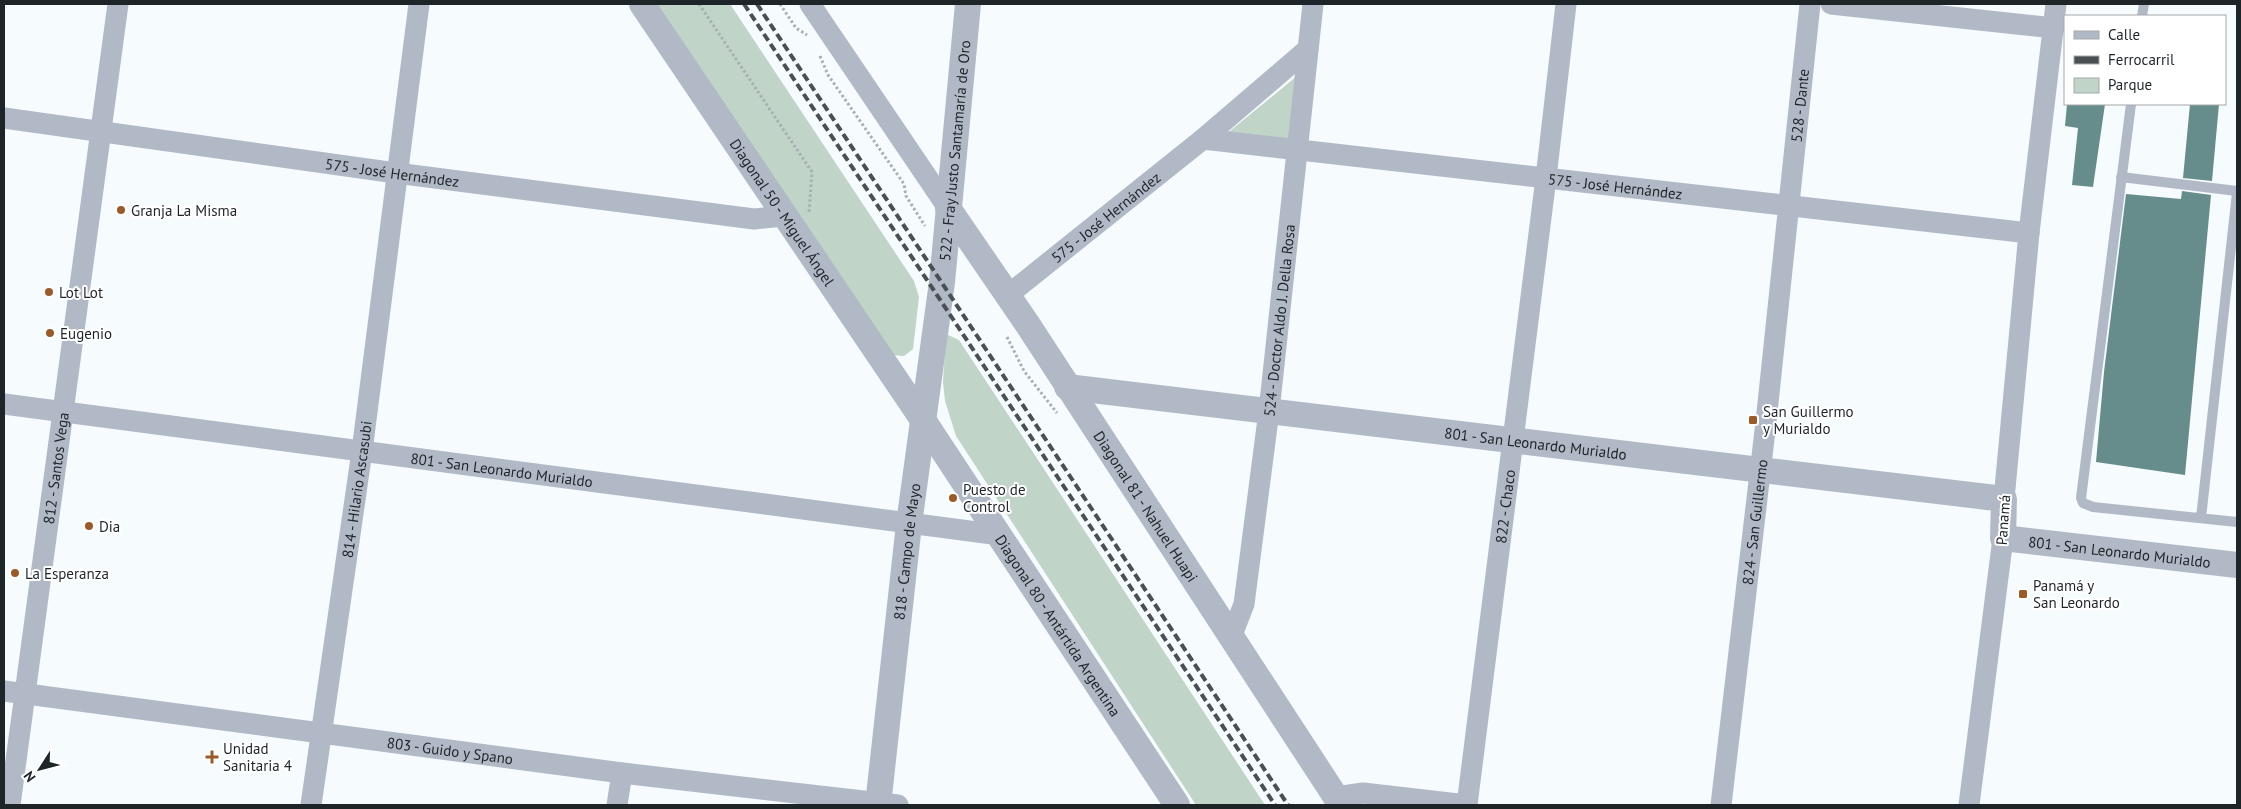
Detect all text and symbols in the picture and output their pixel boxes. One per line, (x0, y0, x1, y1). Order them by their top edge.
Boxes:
legend (2064, 15, 2226, 105)
text: Calle (2108, 25, 2140, 44)
street label: 522 - Fray Justo Santamaría de Oro (935, 39, 974, 262)
text: Ferrocarril (2108, 50, 2175, 69)
street label: 528 - Dante (1786, 68, 1813, 143)
text: Parque (2108, 75, 2152, 94)
street label: Diagonal 50 - Miguel Ángel (726, 135, 839, 290)
street label: 575 - José Hernández (324, 154, 460, 191)
street label: 575 - José Hernández (1047, 167, 1164, 266)
street label: 575 - José Hernández (1547, 169, 1683, 203)
place label: Granja La Misma (131, 201, 237, 220)
marker: Granja La Misma (115, 204, 127, 216)
street label: 524 - Doctor Aldo J. Della Rosa (1259, 223, 1299, 418)
place label: Lot Lot (59, 283, 103, 302)
marker: Lot Lot (43, 286, 55, 298)
place label: Eugenio (60, 324, 112, 343)
marker: Eugenio (44, 327, 56, 339)
place label: San Guillermo y Murialdo (1763, 402, 1854, 438)
street label: 812 - Santos Vega (38, 411, 72, 525)
marker: San Guillermo y Murialdo (1747, 414, 1759, 426)
street label: 814 - Hilario Ascasubi (337, 420, 375, 559)
street label: 801 - San Leonardo Murialdo (1443, 423, 1628, 463)
street label: Diagonal 81 - Nahuel Huapi (1090, 427, 1202, 585)
street label: 801 - San Leonardo Murialdo (409, 448, 594, 491)
street label: 824 - San Guillermo (1737, 458, 1771, 586)
street label: 822 - Chaco (1491, 468, 1519, 544)
place label: Puesto de Control (963, 480, 1026, 516)
street label: 818 - Campo de Mayo (889, 482, 924, 621)
marker: Puesto de Control (947, 492, 959, 504)
street label: Panamá (1992, 494, 2014, 546)
place label: Dia (99, 517, 120, 536)
marker: Dia (83, 520, 95, 532)
street label: Diagonal 80 - Antártida Argentina (992, 531, 1125, 720)
street label: 801 - San Leonardo Murialdo (2027, 531, 2212, 571)
place label: La Esperanza (25, 564, 109, 583)
marker: La Esperanza (9, 567, 21, 579)
place label: Panamá y San Leonardo (2033, 576, 2120, 612)
marker: Panamá y San Leonardo (2017, 588, 2029, 600)
street label: 803 - Guido y Spano (386, 732, 514, 768)
place label: Unidad Sanitaria 4 (223, 739, 292, 775)
north arrow (15, 744, 65, 794)
marker: Unidad Sanitaria 4 (205, 750, 219, 764)
text: N (19, 768, 39, 786)

